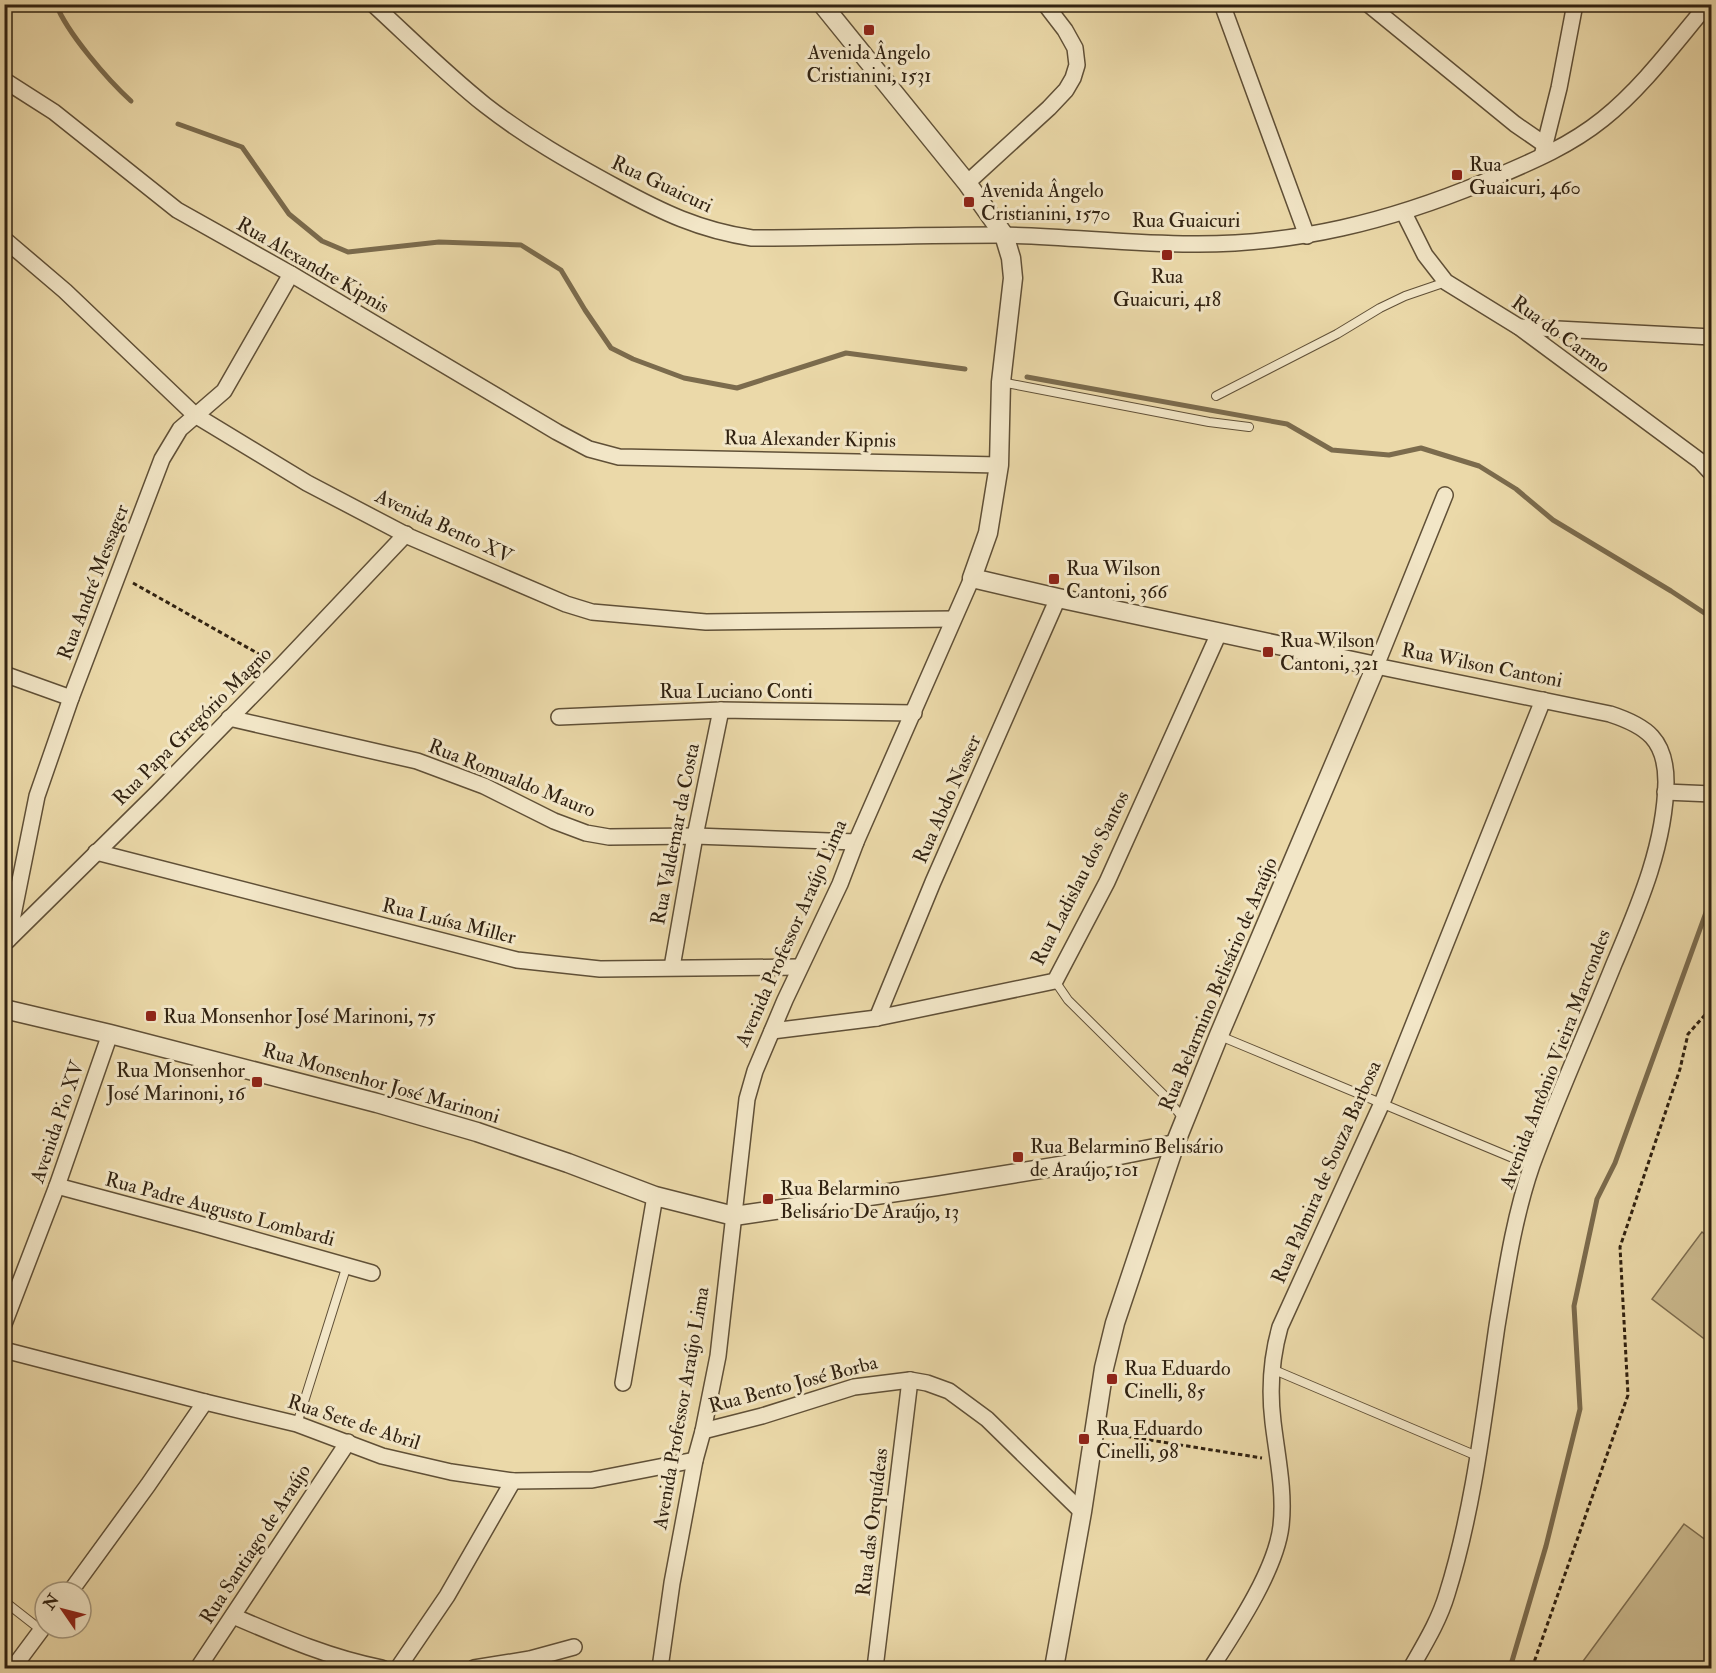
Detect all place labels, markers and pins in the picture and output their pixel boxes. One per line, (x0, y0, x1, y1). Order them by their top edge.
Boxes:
marker: Avenida Ângelo Cristianini, 1531 (862, 23, 876, 37)
place label: Avenida Ângelo Cristianini, 1531 (806, 40, 932, 88)
place label: Rua Guaicuri, 460 (1469, 152, 1581, 200)
marker: Rua Guaicuri, 460 (1450, 168, 1464, 182)
place label: Avenida Ângelo Cristianini, 1570 (980, 178, 1111, 226)
marker: Avenida Ângelo Cristianini, 1570 (962, 195, 976, 209)
marker: Rua Guaicuri, 418 (1160, 248, 1174, 262)
place label: Rua Guaicuri, 418 (1113, 264, 1221, 312)
place label: Rua Wilson Cantoni, 366 (1066, 556, 1168, 604)
marker: Rua Wilson Cantoni, 366 (1047, 572, 1061, 586)
place label: Rua Wilson Cantoni, 321 (1280, 628, 1379, 676)
marker: Rua Wilson Cantoni, 321 (1261, 645, 1275, 659)
place label: Rua Monsenhor José Marinoni, 75 (163, 1004, 436, 1029)
marker: Rua Monsenhor José Marinoni, 75 (144, 1009, 158, 1023)
place label: Rua Monsenhor José Marinoni, 16 (105, 1058, 246, 1106)
marker: Rua Monsenhor José Marinoni, 16 (250, 1075, 264, 1089)
place label: Rua Belarmino Belisário de Araújo, 101 (1030, 1134, 1223, 1182)
marker: Rua Belarmino Belisário de Araújo, 101 (1011, 1150, 1025, 1164)
place label: Rua Belarmino Belisário De Araújo, 13 (780, 1176, 959, 1224)
marker: Rua Belarmino Belisário De Araújo, 13 (761, 1192, 775, 1206)
place label: Rua Eduardo Cinelli, 85 (1124, 1356, 1231, 1404)
marker: Rua Eduardo Cinelli, 85 (1105, 1372, 1119, 1386)
place label: Rua Eduardo Cinelli, 98 (1096, 1416, 1203, 1464)
marker: Rua Eduardo Cinelli, 98 (1077, 1432, 1091, 1446)

